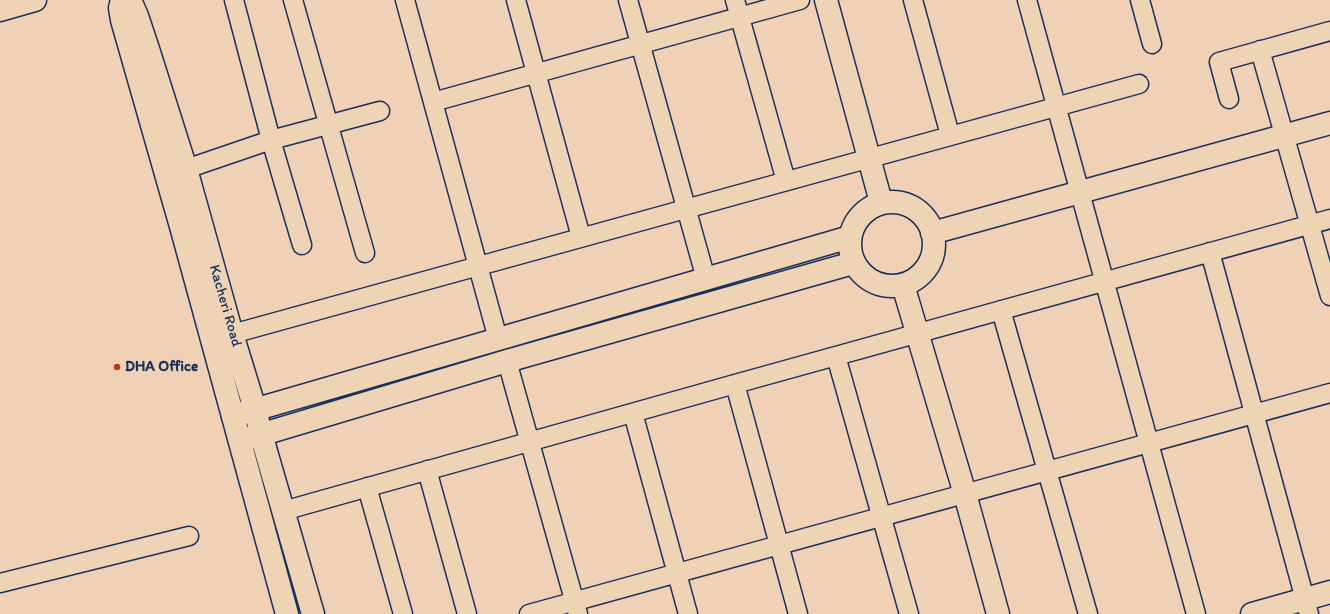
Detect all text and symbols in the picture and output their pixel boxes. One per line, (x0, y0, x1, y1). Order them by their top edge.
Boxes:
street label: Kacheri Road (205, 263, 245, 349)
place label: DHA Office (125, 358, 198, 376)
marker: DHA Office (112, 362, 122, 372)

